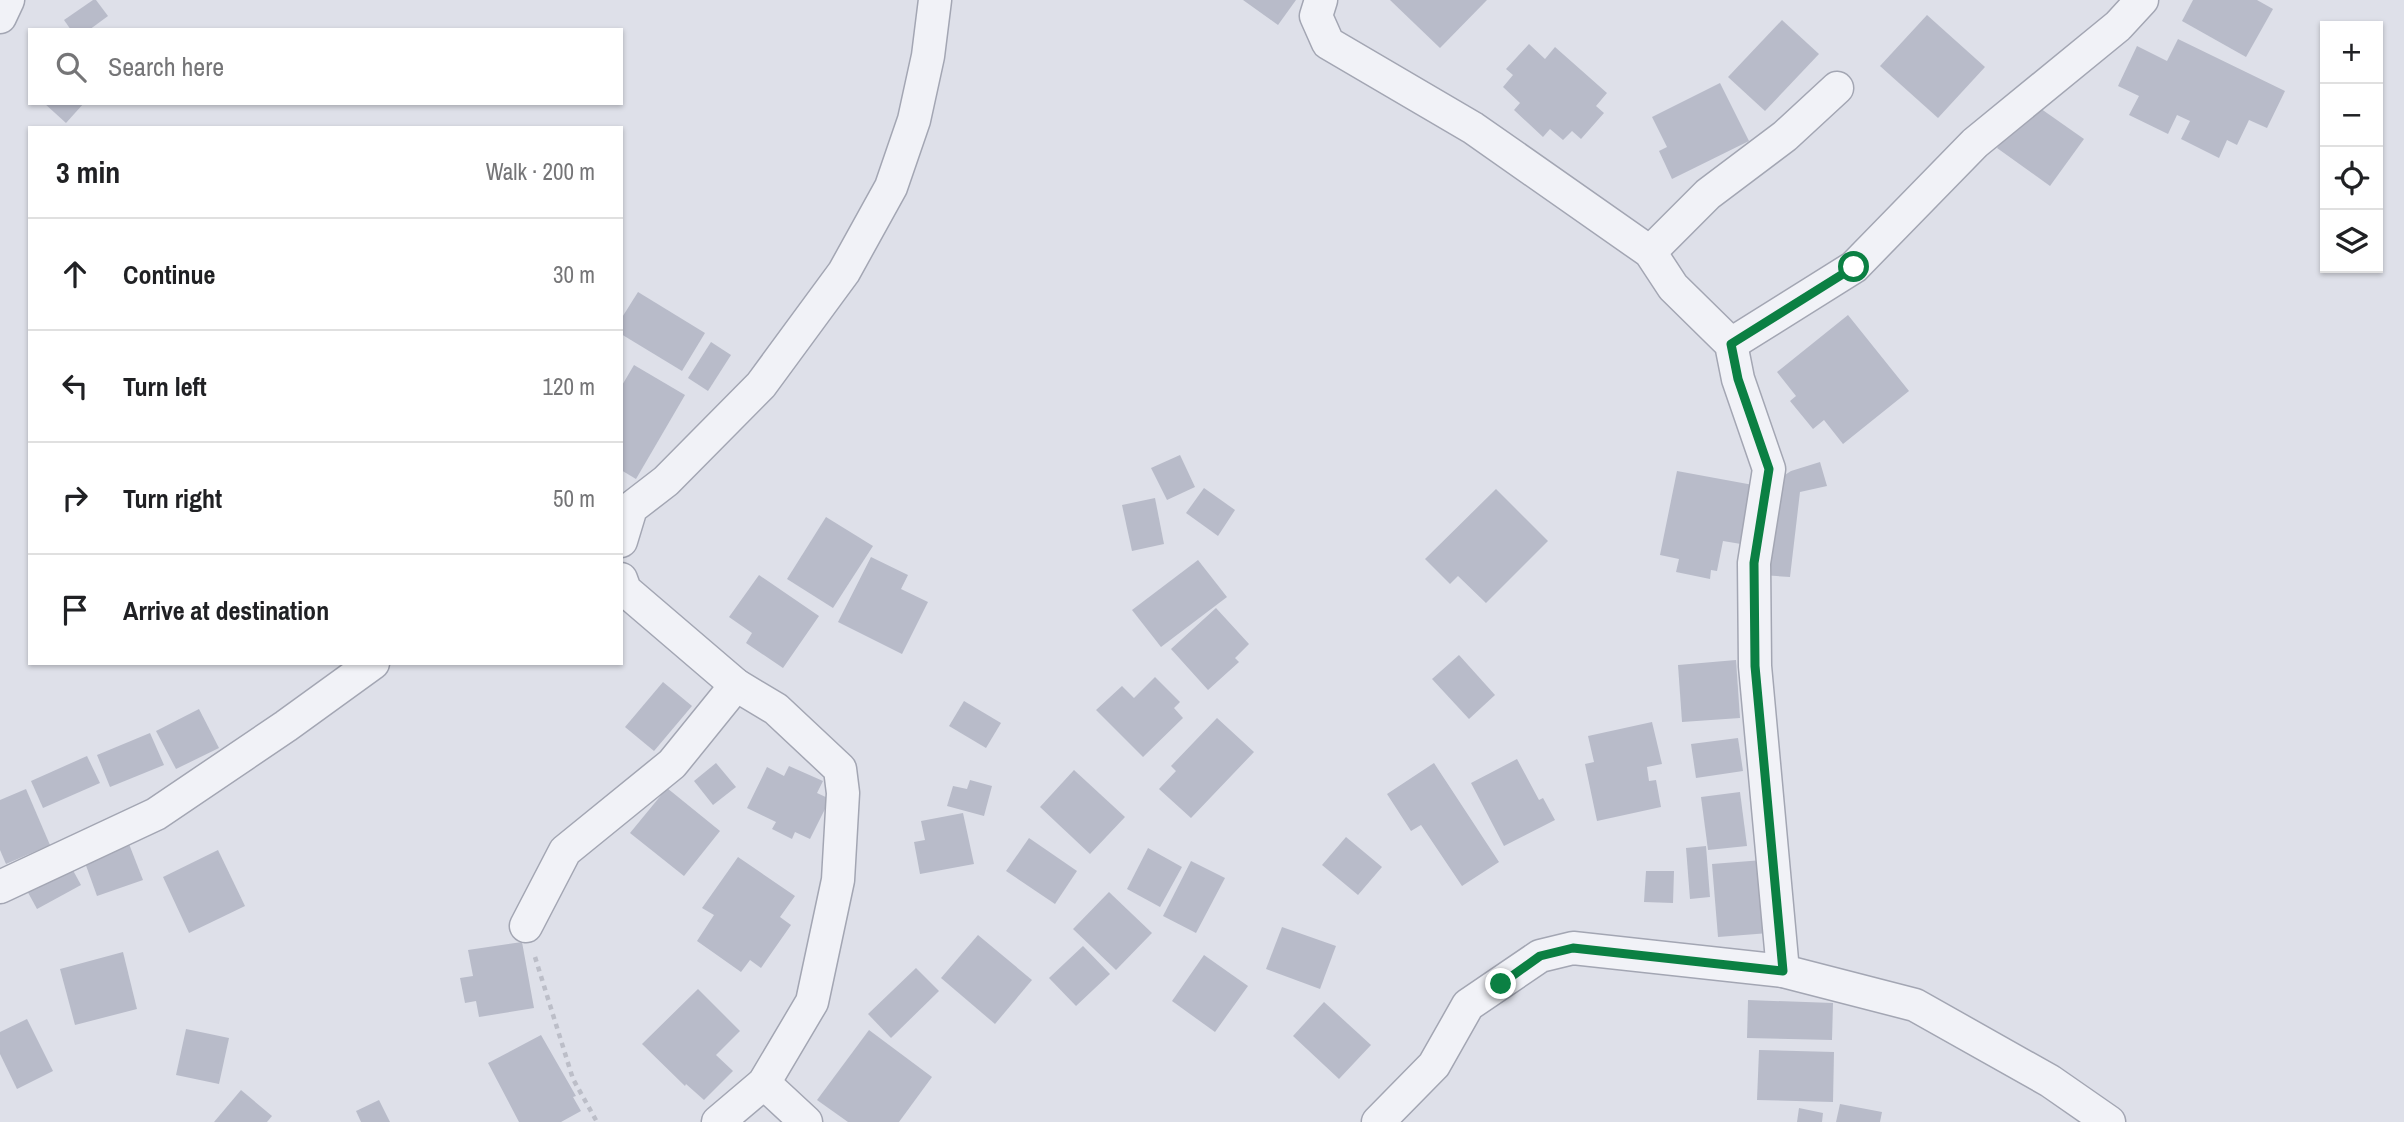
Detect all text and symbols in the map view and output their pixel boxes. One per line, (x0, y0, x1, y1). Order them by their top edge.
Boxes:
map controls (2320, 21, 2383, 273)
button: + (2320, 21, 2383, 84)
search box (28, 28, 623, 105)
icon: search (52, 48, 90, 86)
text: Search here (108, 49, 224, 84)
button: − (2320, 84, 2383, 147)
button: locate (2320, 147, 2383, 210)
text: 3 min (56, 152, 120, 192)
text: Walk · 200 m (486, 156, 595, 187)
button: layers (2320, 210, 2383, 273)
route start (1838, 251, 1869, 282)
icon: ahead (56, 255, 94, 293)
text: Continue (123, 257, 215, 292)
text: 30 m (553, 259, 595, 290)
icon: left (56, 367, 94, 405)
text: Turn left (123, 369, 207, 404)
text: 120 m (543, 371, 595, 402)
icon: right (56, 479, 94, 517)
text: Turn right (123, 481, 222, 516)
text: 50 m (553, 483, 595, 514)
icon: arrive (56, 591, 94, 629)
text: Arrive at destination (123, 593, 329, 628)
route end (1485, 968, 1516, 999)

